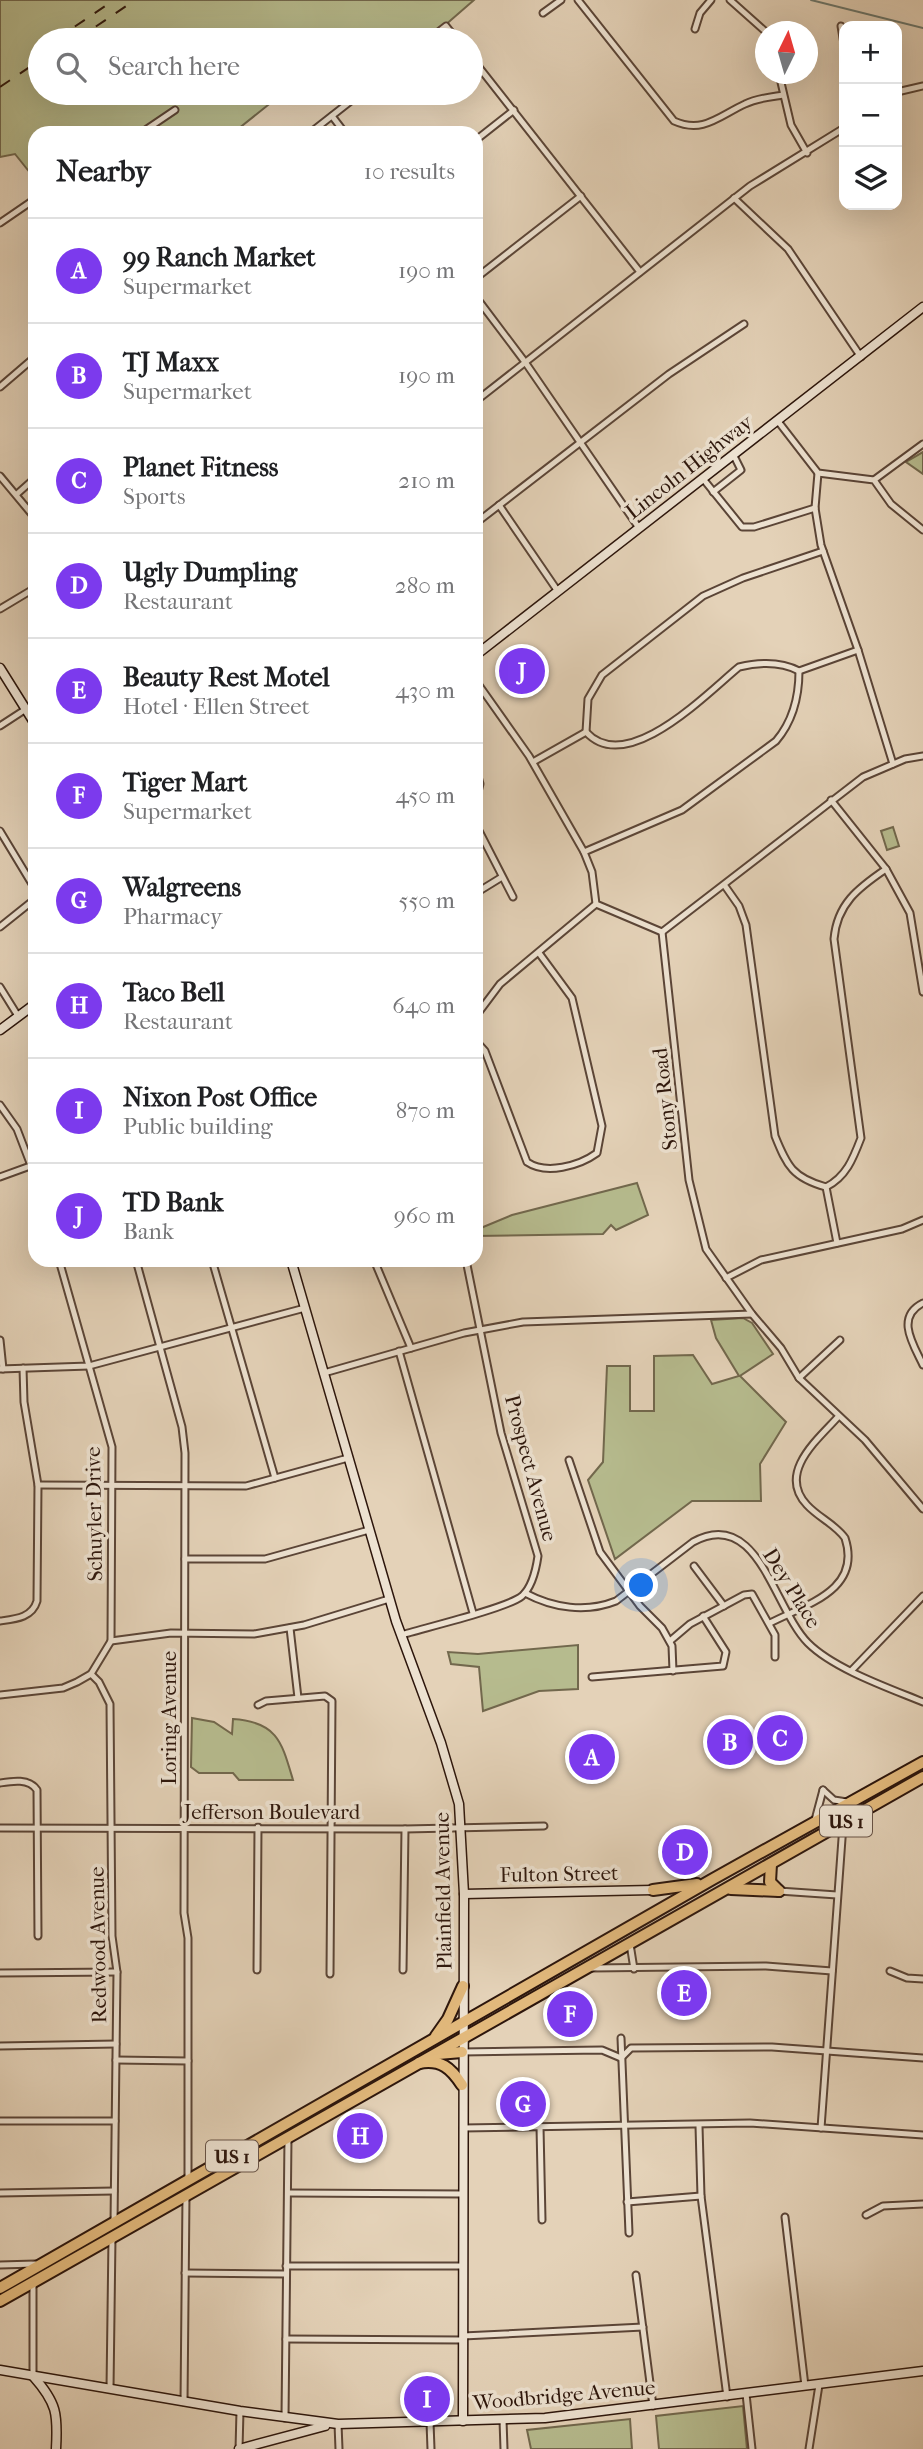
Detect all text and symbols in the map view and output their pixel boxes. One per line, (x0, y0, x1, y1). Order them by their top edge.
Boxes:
north arrow (755, 21, 818, 84)
map controls (839, 21, 902, 210)
button: + (839, 21, 902, 84)
search box (28, 28, 483, 105)
icon: search (52, 48, 90, 86)
text: Search here (108, 51, 240, 82)
button: − (839, 84, 902, 147)
button: layers (839, 147, 902, 210)
text: Nearby (56, 154, 151, 189)
text: 10 results (364, 158, 455, 185)
text: 99 Ranch Market (123, 242, 315, 273)
text: A (72, 257, 86, 284)
text: 190 m (398, 257, 455, 284)
text: Supermarket (123, 273, 252, 300)
text: TJ Maxx (123, 347, 219, 378)
text: B (72, 362, 86, 389)
text: 190 m (398, 362, 455, 389)
text: Supermarket (123, 378, 252, 405)
street label: Lincoln Highway (621, 409, 758, 524)
text: Planet Fitness (123, 452, 278, 483)
text: C (71, 467, 87, 494)
text: 210 m (398, 467, 455, 494)
text: Sports (123, 483, 185, 510)
text: Ugly Dumpling (123, 557, 297, 588)
text: D (70, 572, 88, 599)
text: 280 m (395, 572, 455, 599)
text: Restaurant (123, 588, 233, 615)
pin: J (499, 645, 545, 697)
text: Beauty Rest Motel (123, 662, 330, 693)
text: E (72, 677, 86, 704)
text: 430 m (395, 677, 455, 704)
text: Hotel · Ellen Street (123, 693, 310, 720)
text: Tiger Mart (123, 767, 247, 798)
text: F (73, 782, 85, 809)
text: 450 m (395, 782, 455, 809)
text: Supermarket (123, 798, 252, 825)
text: Walgreens (123, 872, 241, 903)
text: G (71, 887, 87, 914)
text: 550 m (399, 887, 455, 914)
text: Pharmacy (123, 903, 222, 930)
text: Taco Bell (123, 977, 225, 1008)
text: H (70, 992, 88, 1019)
text: 640 m (392, 992, 455, 1019)
text: Restaurant (123, 1008, 233, 1035)
street label: Stony Road (648, 1046, 682, 1151)
text: Nixon Post Office (123, 1082, 317, 1113)
text: I (75, 1097, 83, 1124)
text: 870 m (396, 1097, 455, 1124)
text: Public building (123, 1113, 273, 1140)
text: TD Bank (123, 1187, 223, 1218)
text: J (75, 1202, 83, 1229)
text: 960 m (394, 1202, 455, 1229)
text: Bank (123, 1218, 174, 1245)
street label: Prospect Avenue (500, 1392, 562, 1544)
street label: Schuyler Drive (81, 1446, 107, 1582)
street label: Dey Place (758, 1544, 826, 1632)
your location (624, 1568, 658, 1602)
street label: Loring Avenue (157, 1651, 181, 1785)
pin: C (757, 1712, 803, 1764)
pin: B (707, 1716, 753, 1768)
pin: A (569, 1731, 615, 1783)
street label: Jefferson Boulevard (182, 1800, 361, 1824)
road number: US 1 (820, 1806, 872, 1837)
street label: Plainfield Avenue (430, 1812, 456, 1970)
pin: D (662, 1826, 708, 1878)
street label: Fulton Street (499, 1861, 619, 1887)
street label: Redwood Avenue (85, 1866, 111, 2024)
pin: E (661, 1967, 707, 2019)
pin: F (547, 1988, 593, 2040)
pin: G (500, 2078, 546, 2130)
pin: H (337, 2110, 383, 2162)
road number: US 1 (206, 2140, 258, 2172)
pin: I (404, 2373, 450, 2425)
street label: Woodbridge Avenue (471, 2375, 656, 2415)

